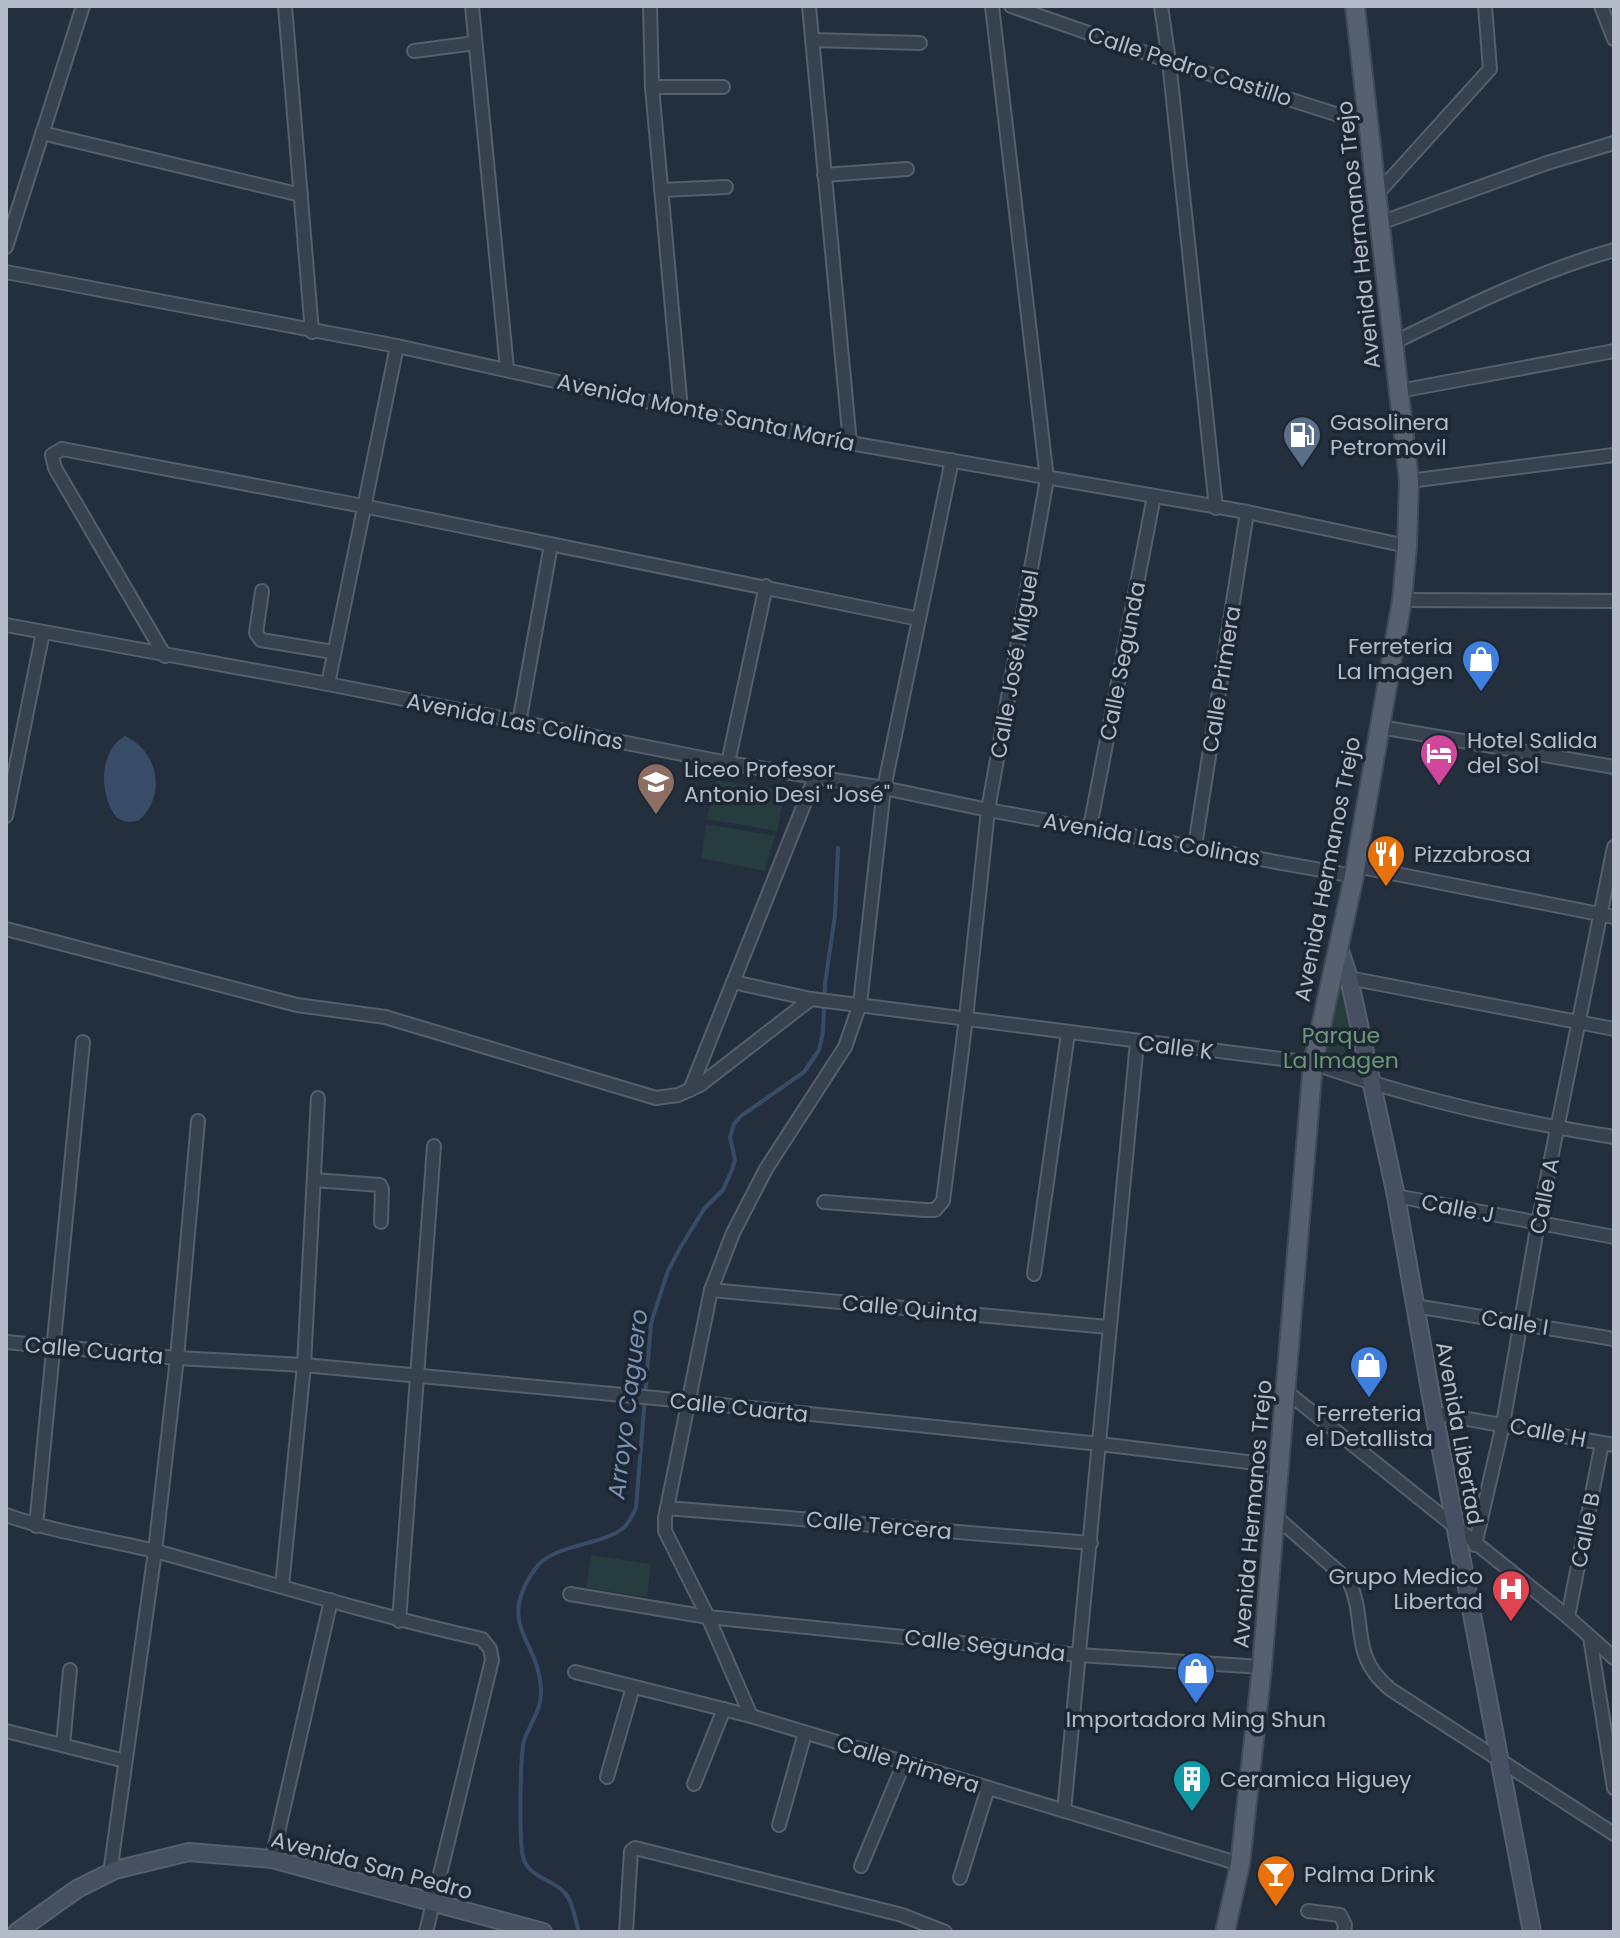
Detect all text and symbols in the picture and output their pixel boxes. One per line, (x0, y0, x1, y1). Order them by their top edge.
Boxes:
street label: Calle Pedro Castillo (1084, 19, 1296, 114)
street label: Avenida Hermanos Trejo (1329, 99, 1388, 370)
street label: Avenida Monte Santa María (554, 366, 858, 459)
place label: Gasolinera Petromovil (1330, 407, 1449, 463)
fuel station icon: Gasolinera Petromovil (1281, 414, 1323, 469)
street label: Calle José Miguel (983, 567, 1046, 761)
street label: Calle Segunda (1092, 579, 1153, 743)
street label: Calle Primera (1195, 604, 1248, 755)
place label: Ferreteria La Imagen (1337, 631, 1453, 687)
shop icon: Ferreteria La Imagen (1460, 638, 1502, 693)
street label: Avenida Las Colinas (404, 685, 626, 758)
place label: Hotel Salida del Sol (1467, 725, 1598, 781)
hotel icon: Hotel Salida del Sol (1418, 732, 1460, 787)
street label: Avenida Hermanos Trejo (1287, 734, 1368, 1004)
place label: Liceo Profesor Antonio Desi "José" (684, 754, 890, 810)
school or university icon: Liceo Profesor Antonio Desi "José" (635, 761, 677, 816)
street label: Avenida Las Colinas (1041, 805, 1263, 874)
restaurant icon: Pizzabrosa (1365, 833, 1407, 888)
place label: Pizzabrosa (1414, 839, 1531, 870)
park label: Parque La Imagen (1283, 1020, 1399, 1076)
street label: Calle K (1137, 1028, 1215, 1067)
street label: Calle A (1522, 1155, 1567, 1237)
street label: Calle J (1419, 1186, 1497, 1231)
street label: Calle Quinta (841, 1287, 979, 1330)
street label: Calle I (1479, 1302, 1551, 1343)
water label: Arroyo Caguero (599, 1307, 656, 1502)
street label: Calle Cuarta (23, 1329, 165, 1372)
street label: Avenida Libertad (1428, 1339, 1491, 1527)
shop icon: Ferreteria el Detallista (1348, 1344, 1390, 1399)
street label: Avenida Hermanos Trejo (1225, 1379, 1280, 1650)
street label: Calle Cuarta (668, 1385, 810, 1430)
place label: Ferreteria el Detallista (1305, 1398, 1433, 1454)
street label: Calle H (1507, 1410, 1589, 1455)
street label: Calle B (1563, 1490, 1608, 1570)
street label: Calle Tercera (805, 1504, 953, 1547)
place label: Grupo Medico Libertad (1328, 1561, 1483, 1617)
hospital icon: Grupo Medico Libertad (1490, 1568, 1532, 1623)
street label: Calle Segunda (903, 1622, 1067, 1669)
shop icon: Importadora Ming Shun (1175, 1650, 1217, 1705)
place label: Importadora Ming Shun (1066, 1704, 1326, 1735)
street label: Calle Primera (833, 1728, 983, 1801)
building icon: Ceramica Higuey (1171, 1758, 1213, 1813)
place label: Ceramica Higuey (1220, 1764, 1412, 1795)
street label: Avenida San Pedro (268, 1824, 476, 1907)
bar icon: Palma Drink (1255, 1853, 1297, 1908)
place label: Palma Drink (1304, 1859, 1436, 1890)

